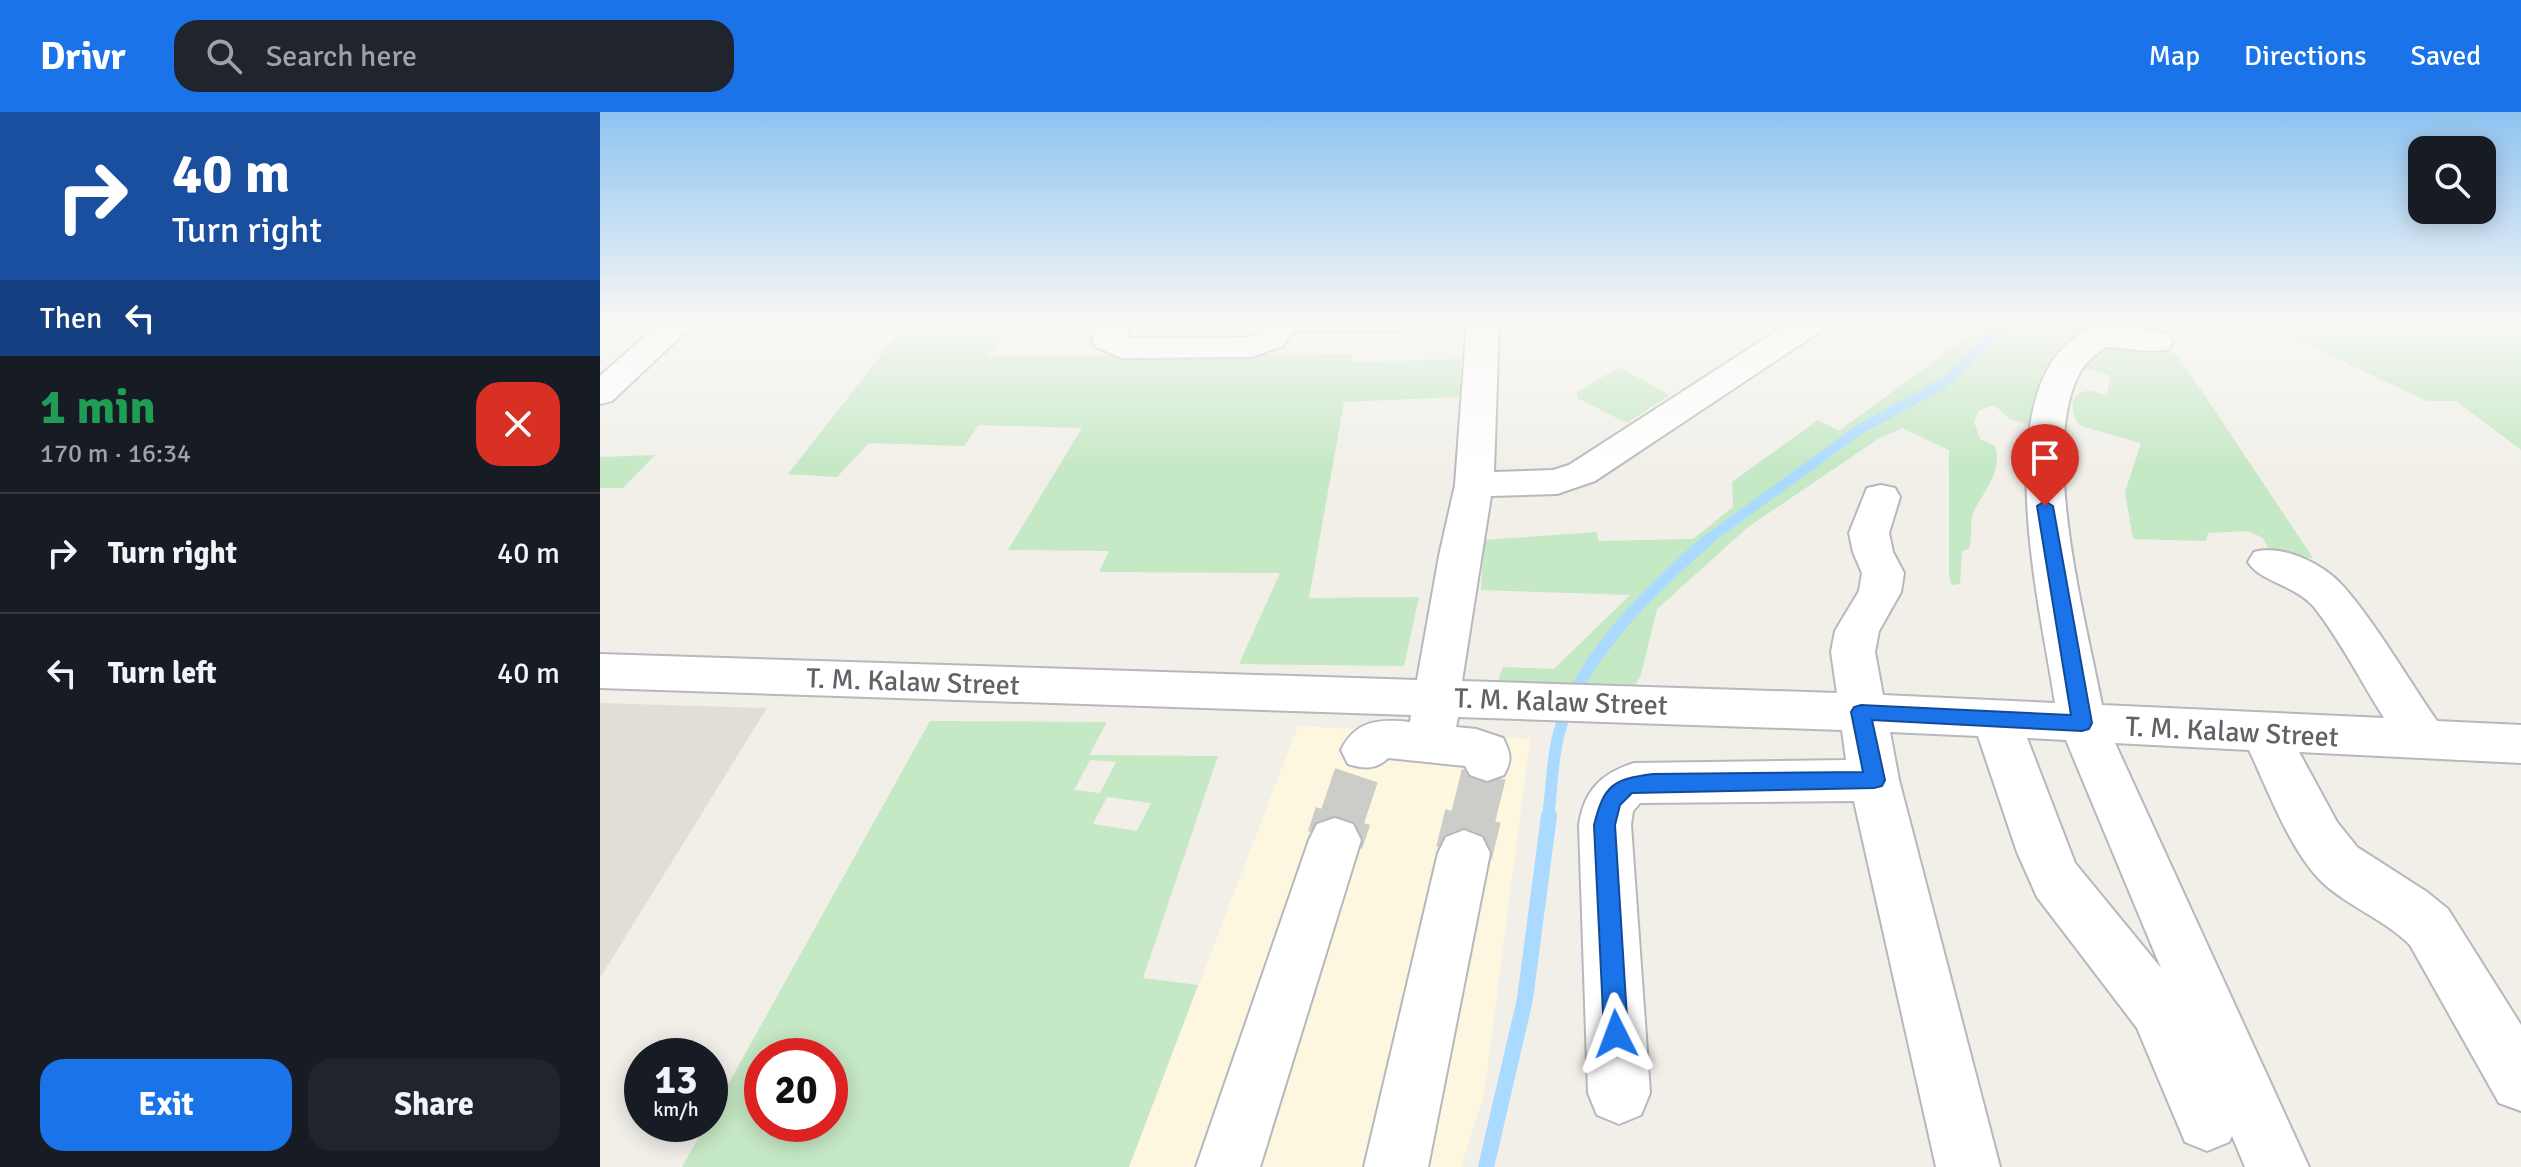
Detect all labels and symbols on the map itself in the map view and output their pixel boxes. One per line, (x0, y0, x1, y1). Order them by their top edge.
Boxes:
pin (2011, 424, 2079, 506)
street label: T. M. Kalaw Street (806, 661, 1020, 703)
street label: T. M. Kalaw Street (1454, 681, 1668, 723)
street label: T. M. Kalaw Street (2124, 709, 2340, 755)
position arrow (1574, 992, 1658, 1076)
speed limit sign: 20 (744, 1038, 848, 1142)

